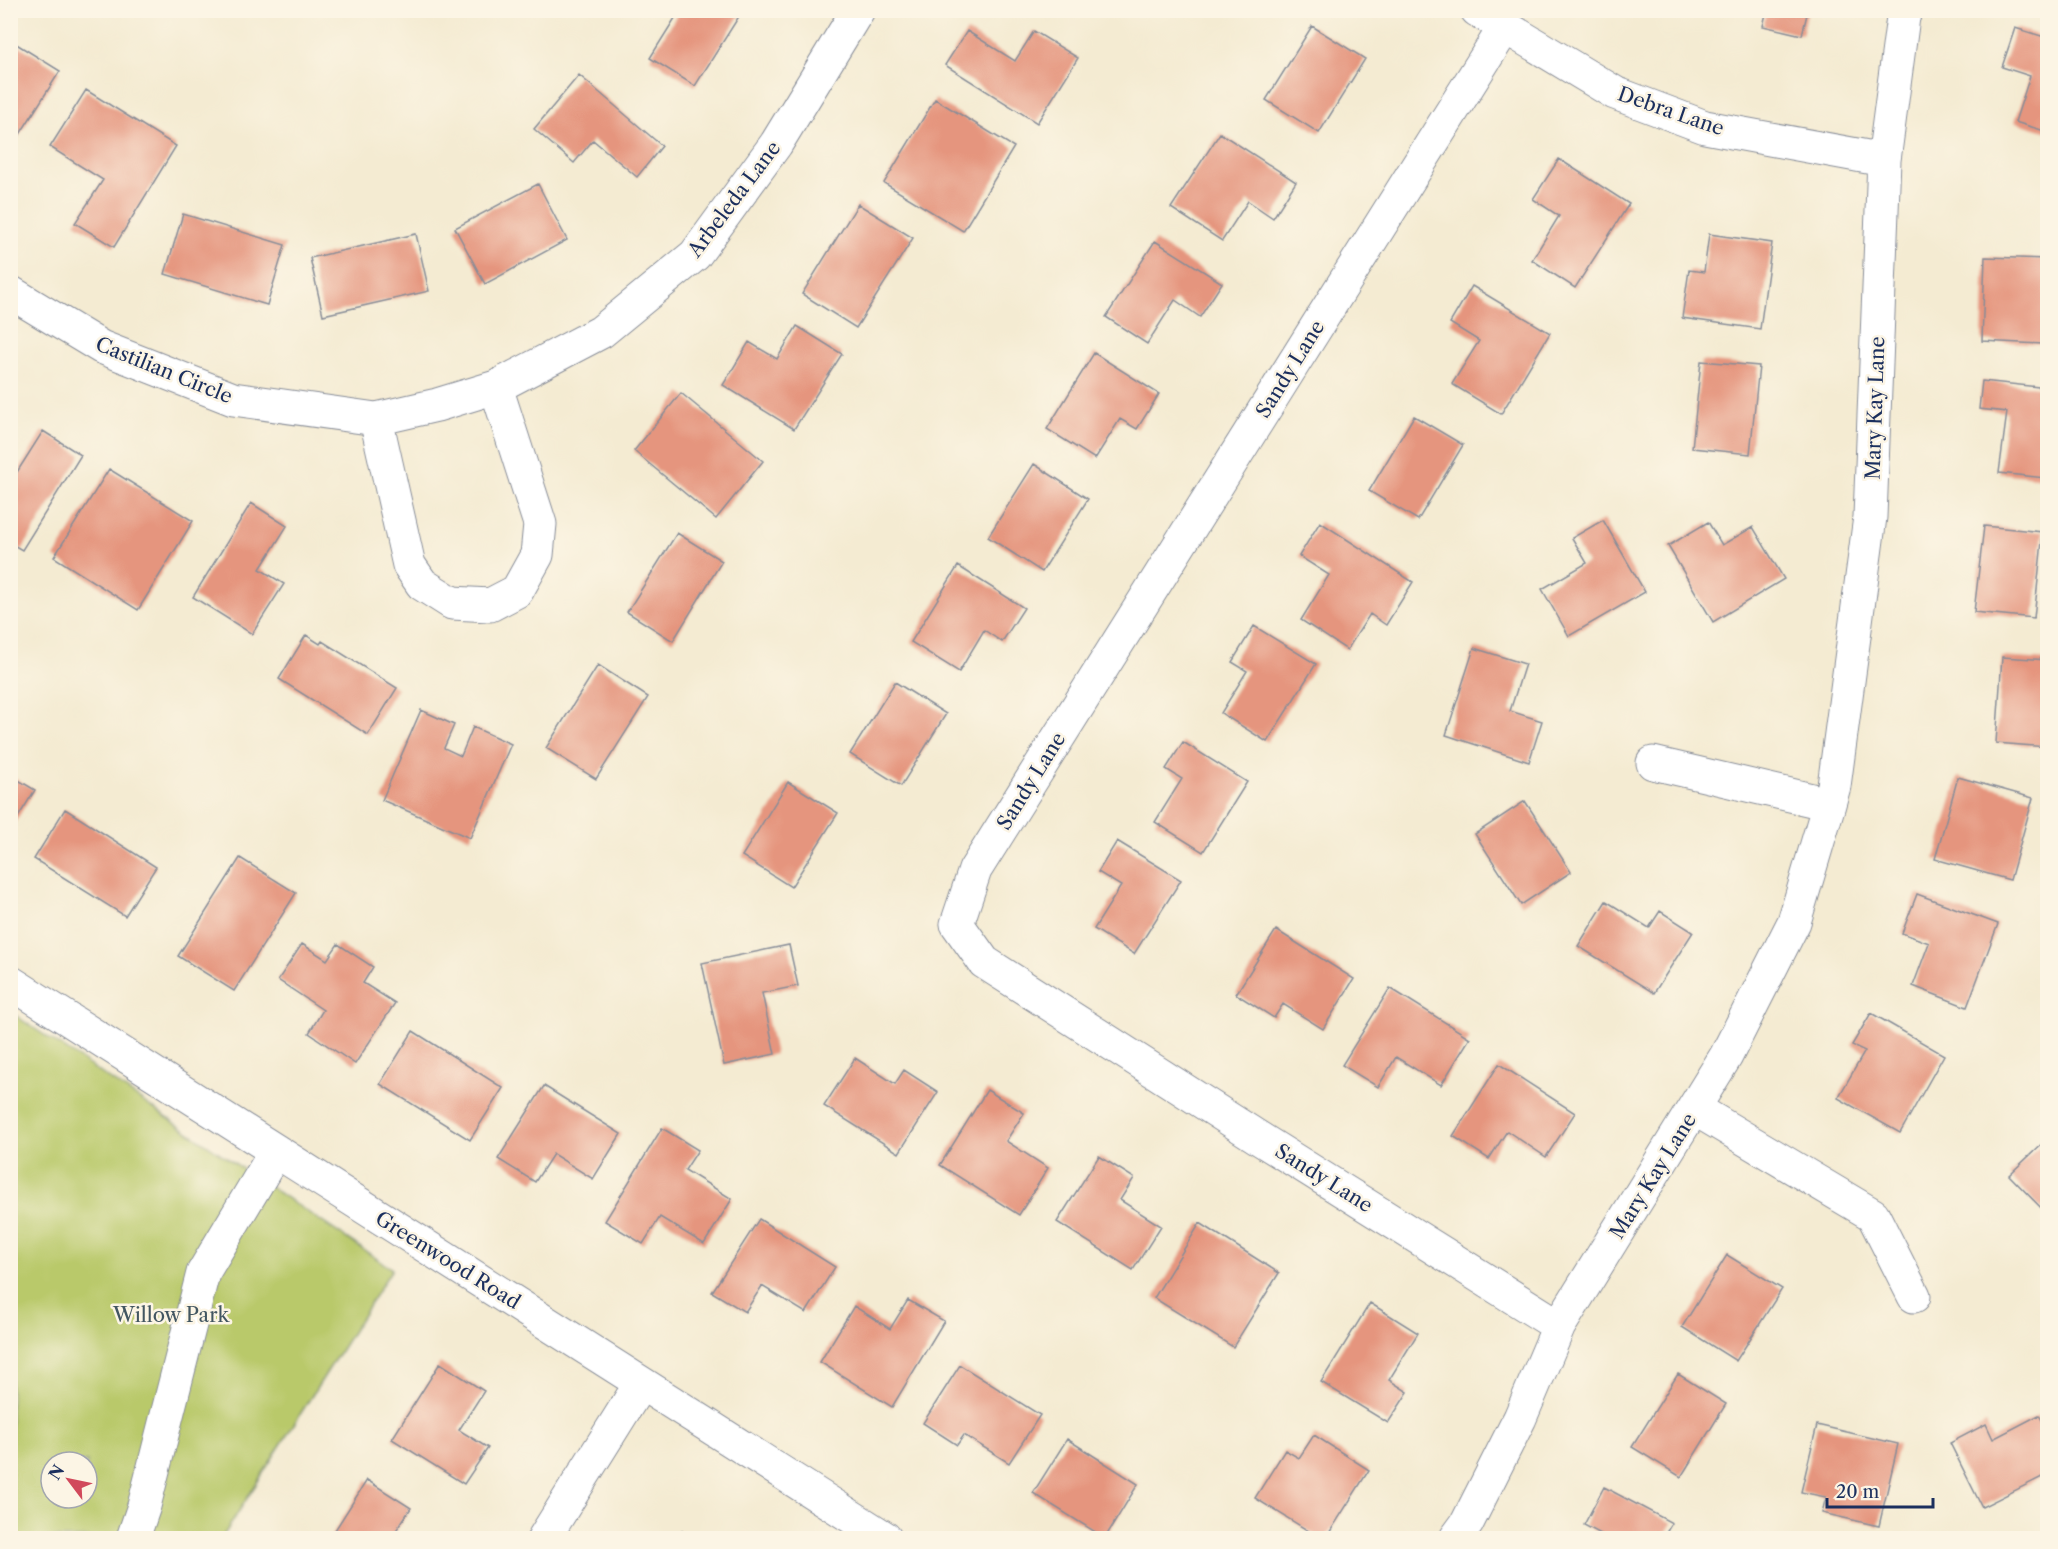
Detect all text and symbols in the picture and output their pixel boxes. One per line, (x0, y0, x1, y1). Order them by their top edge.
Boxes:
street label: Debra Lane (1615, 82, 1727, 140)
street label: Arbeleda Lane (682, 136, 785, 262)
street label: Sandy Lane (1251, 316, 1329, 422)
street label: Castilian Circle (92, 332, 236, 408)
street label: Mary Kay Lane (1861, 336, 1889, 480)
street label: Sandy Lane (992, 728, 1070, 834)
street label: Mary Kay Lane (1605, 1109, 1701, 1243)
street label: Sandy Lane (1271, 1139, 1377, 1217)
street label: Greenwood Road (371, 1206, 525, 1314)
park label: Willow Park (112, 1303, 231, 1327)
north arrow (39, 1450, 99, 1510)
text: N (44, 1461, 68, 1483)
scale bar (1827, 1471, 1934, 1509)
text: 20 m (1836, 1481, 1880, 1503)

